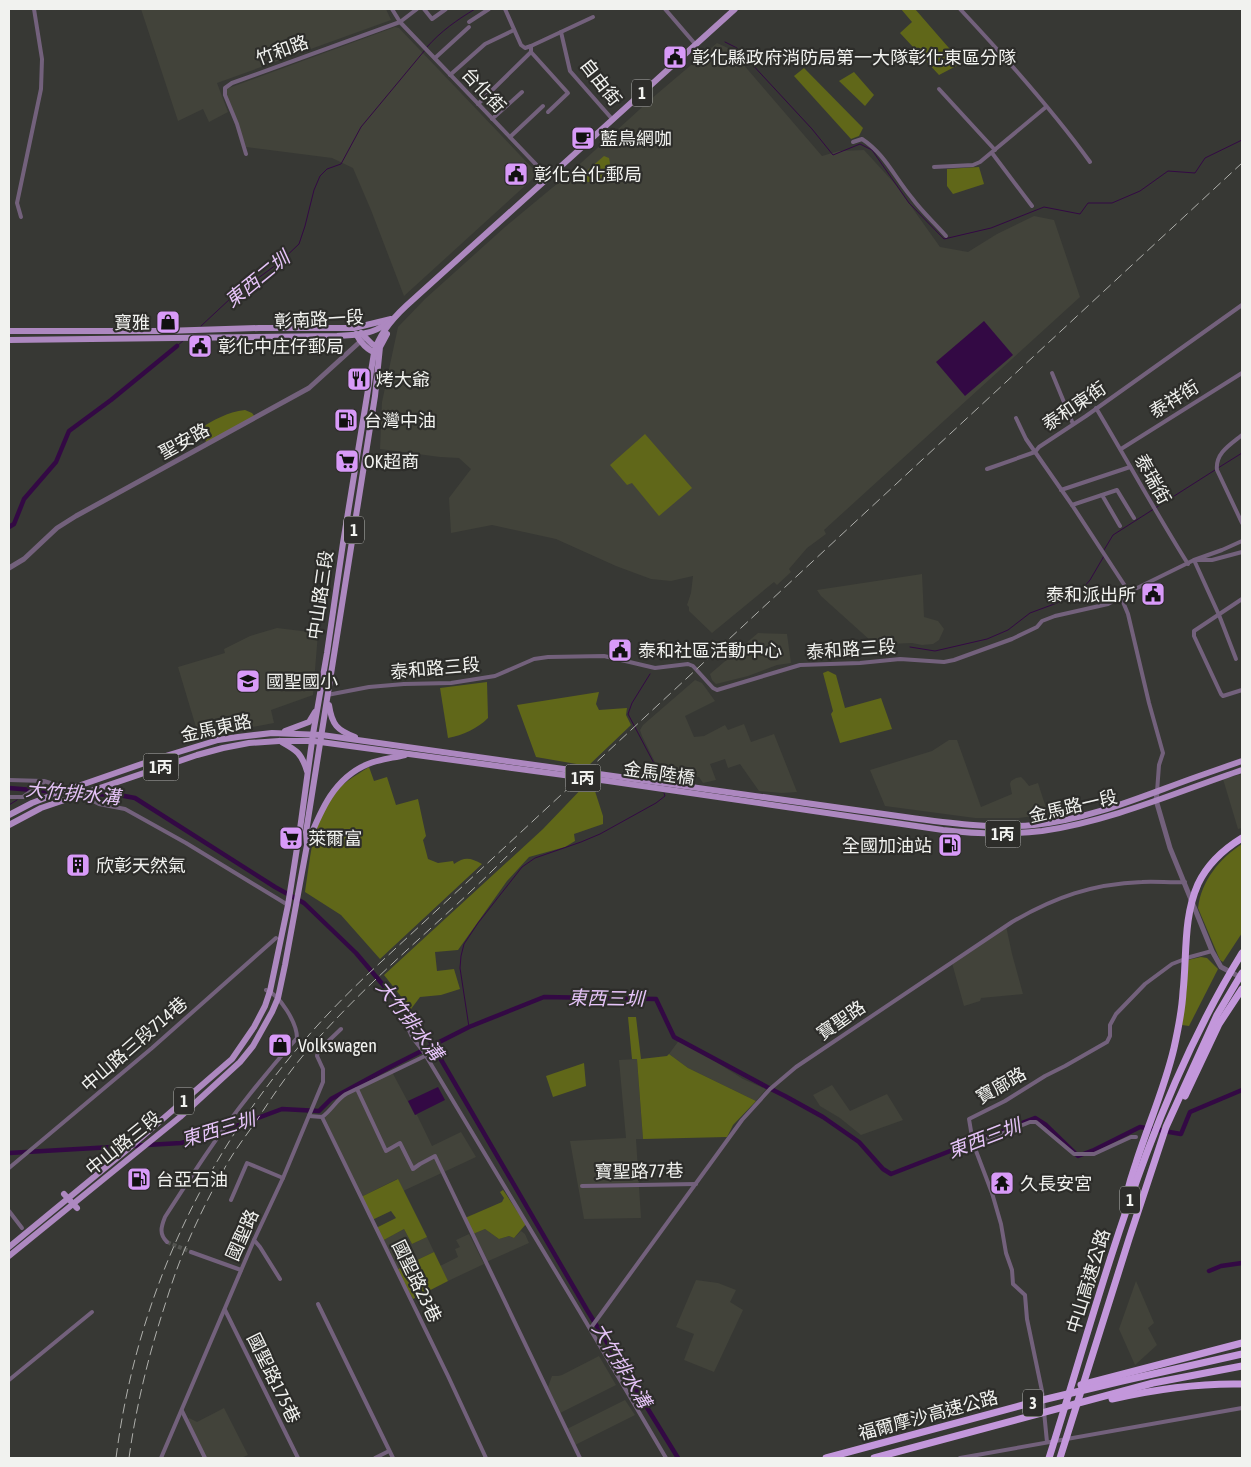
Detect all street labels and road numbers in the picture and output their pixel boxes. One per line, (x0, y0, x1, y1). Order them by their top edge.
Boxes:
street label: 竹和路 (253, 31, 311, 69)
street label: 自由街 (576, 54, 626, 110)
street label: 台化街 (458, 63, 510, 117)
road number: 1 (632, 80, 652, 106)
street label: 彰南路一段 (274, 306, 364, 332)
street label: 泰祥街 (1146, 376, 1202, 422)
street label: 泰和東街 (1038, 377, 1110, 435)
street label: 聖安路 (155, 419, 213, 463)
street label: 泰瑞街 (1131, 450, 1175, 508)
road number: 1 (344, 516, 364, 544)
street label: 中山路三段 (303, 549, 337, 641)
street label: 泰和路三段 (805, 635, 897, 663)
street label: 泰和路三段 (389, 654, 481, 682)
street label: 金馬東路 (179, 710, 253, 746)
road number: 1丙 (144, 754, 178, 780)
street label: 金馬陸橋 (622, 758, 696, 788)
road number: 1丙 (566, 764, 600, 791)
street label: 金馬路一段 (1027, 786, 1119, 826)
road number: 1丙 (986, 821, 1020, 848)
street label: 中山路三段714巷 (77, 992, 191, 1096)
street label: 寶聖路 (813, 996, 869, 1044)
street label: 寶廍路 (972, 1062, 1030, 1108)
road number: 1 (174, 1088, 194, 1114)
street label: 中山路三段 (81, 1107, 165, 1179)
street label: 寶聖路77巷 (594, 1160, 684, 1182)
road number: 1 (1120, 1186, 1140, 1214)
street label: 國聖路 (221, 1206, 263, 1264)
street label: 中山高速公路 (1062, 1226, 1114, 1336)
street label: 國聖路23巷 (388, 1236, 446, 1326)
street label: 國聖路175巷 (243, 1330, 305, 1426)
street label: 福爾摩沙高速公路 (856, 1386, 1000, 1444)
road number: 3 (1023, 1390, 1043, 1416)

